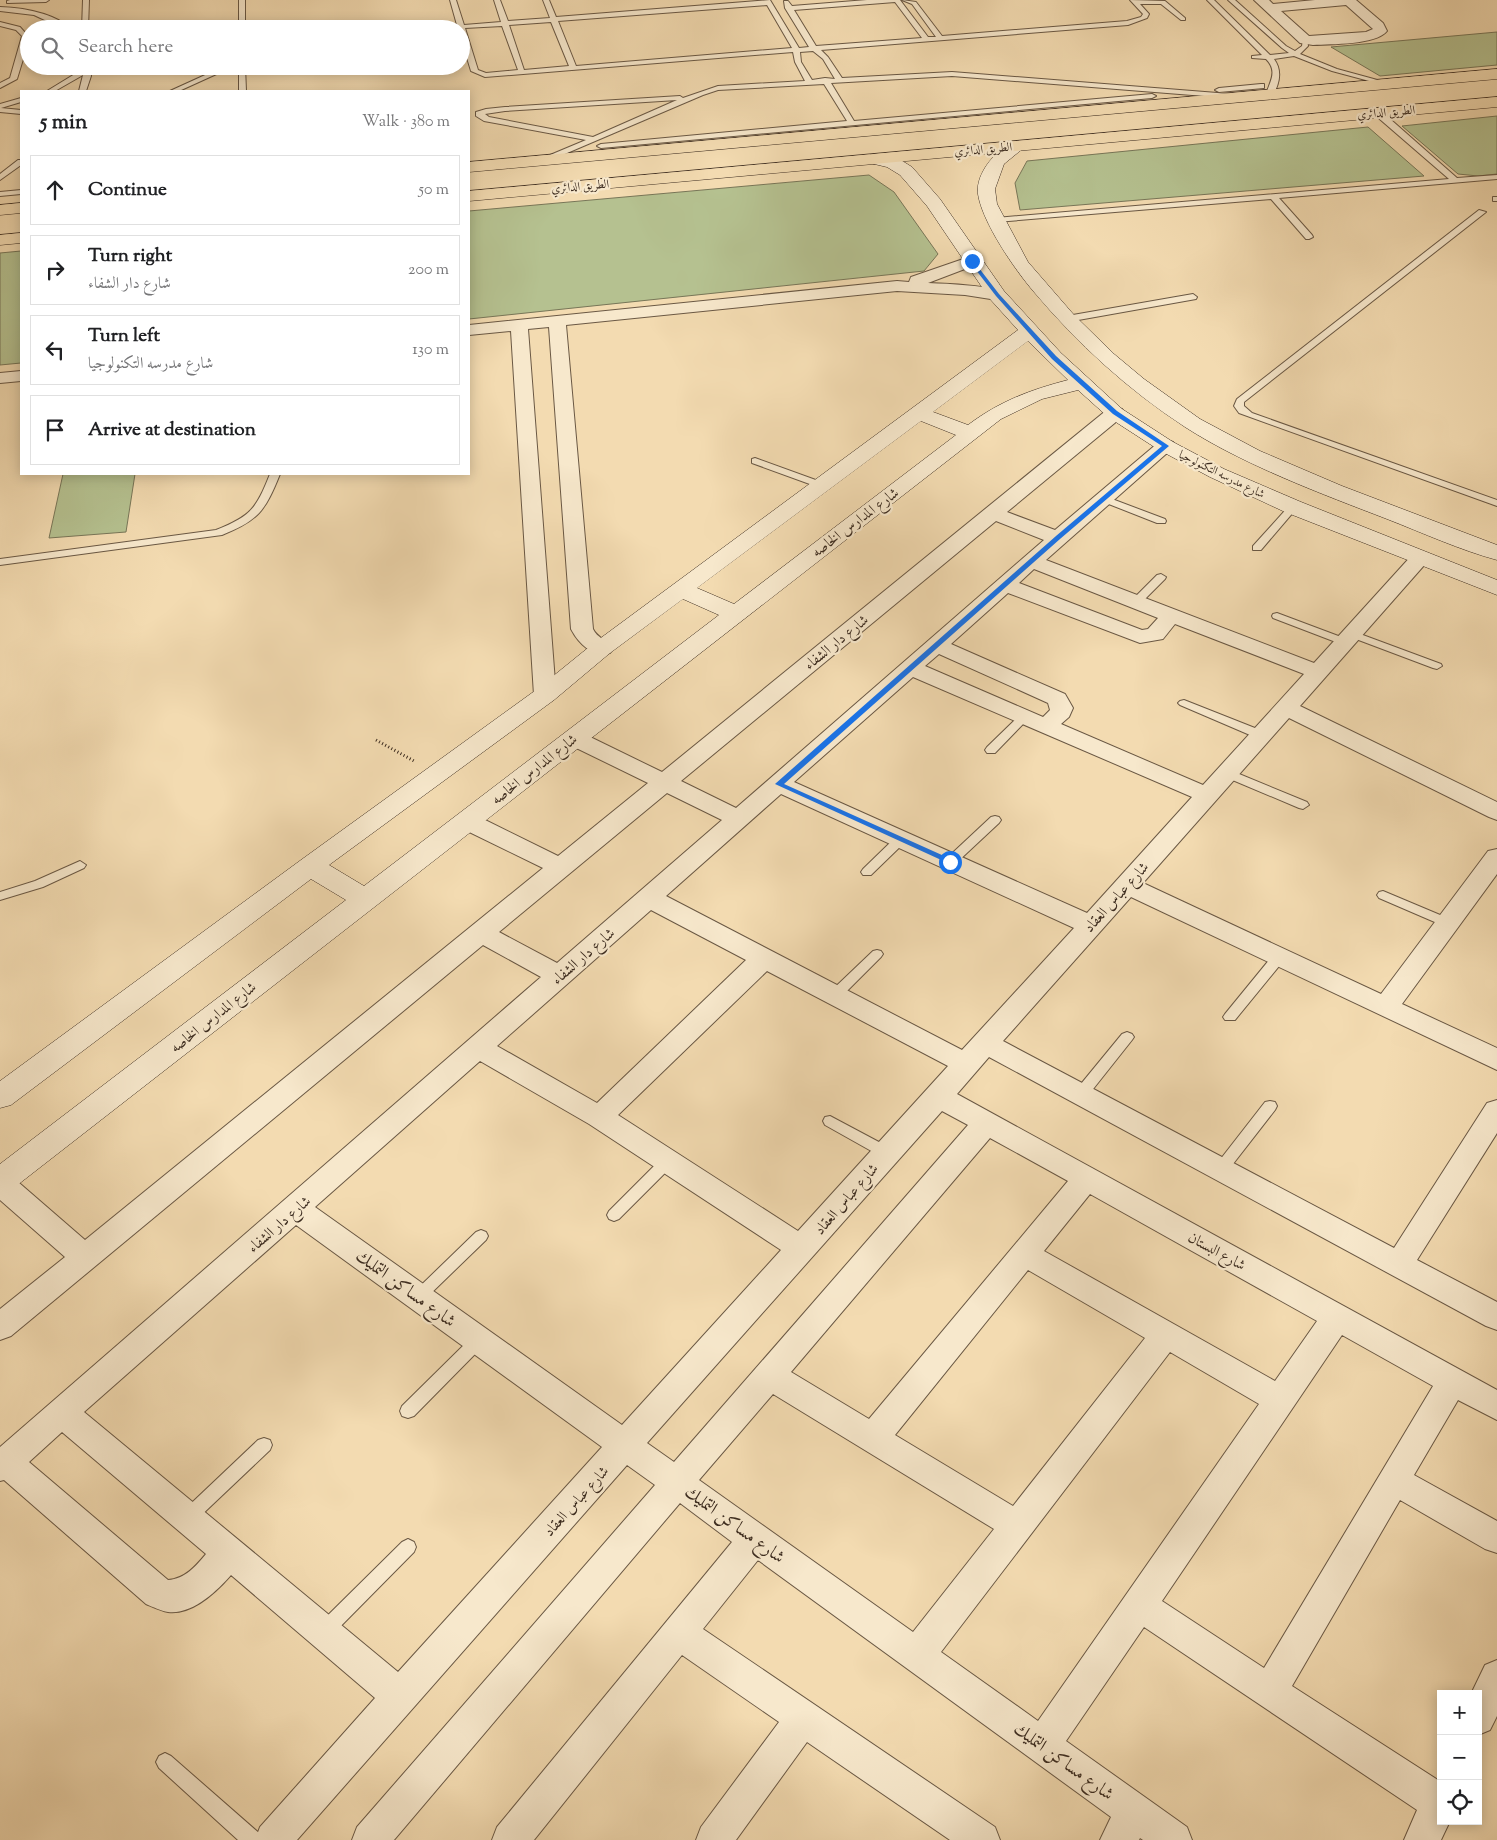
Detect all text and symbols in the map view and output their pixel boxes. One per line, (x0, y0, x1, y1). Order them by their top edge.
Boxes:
search box (20, 20, 470, 75)
icon: search (38, 34, 66, 62)
text: Search here (78, 34, 173, 61)
street label: الطريق الدائري (1356, 101, 1416, 124)
text: 5 min (40, 108, 87, 138)
text: Walk · 380 m (362, 111, 450, 134)
street label: الطريق الدائري (953, 138, 1013, 161)
street label: الطريق الدائري (550, 175, 610, 198)
icon: ahead (41, 176, 69, 204)
text: Continue (88, 177, 167, 204)
text: 50 m (418, 179, 449, 202)
text: Turn right (88, 243, 172, 270)
route end (961, 250, 984, 273)
icon: right (41, 256, 69, 284)
text: 200 m (408, 259, 449, 282)
text: شارع دار الشفاء (88, 273, 171, 296)
text: Turn left (88, 323, 160, 350)
icon: left (41, 336, 69, 364)
text: 130 m (412, 339, 449, 362)
text: شارع مدرسه التكنولوجيا (88, 353, 213, 376)
icon: arrive (41, 416, 69, 444)
text: Arrive at destination (88, 417, 256, 444)
street label: شارع مدرسه التكنولوجيا (1175, 446, 1268, 505)
street label: شارع المدارس الخاصه (808, 483, 905, 564)
street label: شارع دار الشفاء (800, 611, 874, 677)
street label: شارع المدارس الخاصه (487, 730, 583, 811)
route start (939, 851, 962, 874)
street label: شارع عباس العقاد (1080, 858, 1155, 939)
street label: شارع دار الشفاء (548, 924, 621, 991)
street label: شارع المدارس الخاصه (166, 978, 262, 1059)
street label: شارع عباس العقاد (810, 1160, 885, 1241)
street label: شارع دار الشفاء (244, 1192, 317, 1259)
street label: شارع البستان (1183, 1228, 1249, 1278)
street label: شارع مساكن التمليك (349, 1244, 461, 1335)
street label: شارع عباس العقاد (540, 1462, 615, 1543)
street label: شارع مساكن التمليك (678, 1480, 790, 1571)
map controls (1437, 1690, 1482, 1825)
button: + (1437, 1690, 1482, 1735)
street label: شارع مساكن التمليك (1007, 1717, 1119, 1808)
button: − (1437, 1735, 1482, 1780)
button: locate (1437, 1780, 1482, 1825)

